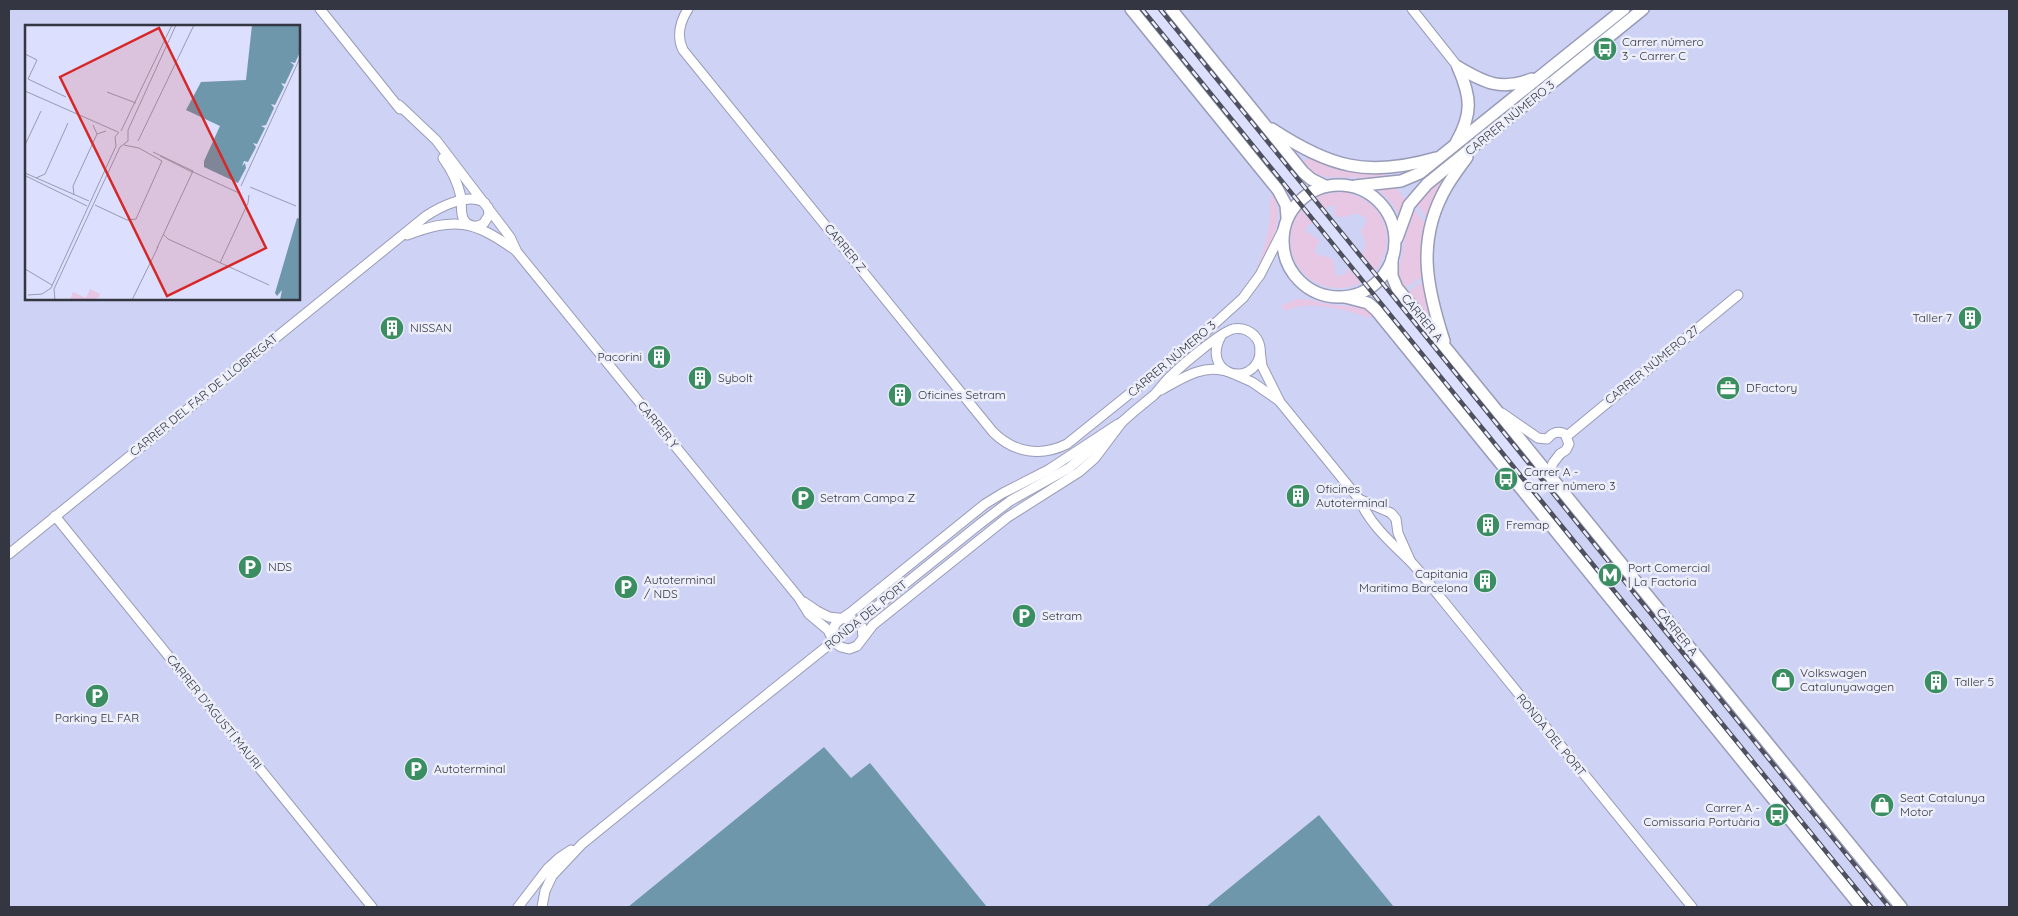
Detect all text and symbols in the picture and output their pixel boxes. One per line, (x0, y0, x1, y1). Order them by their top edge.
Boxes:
inset map (25, 25, 300, 300)
place label: Carrer número 3 - Carrer C (1622, 34, 1704, 63)
bus stop icon: Carrer número 3 - Carrer C (1592, 36, 1618, 62)
street label: CARRER NÚMERO 3 (1462, 77, 1557, 158)
street label: CARRER Z (821, 221, 869, 275)
street label: CARRER A (1398, 291, 1446, 345)
building icon: Taller 7 (1957, 305, 1983, 331)
place label: Taller 7 (1912, 310, 1952, 325)
building icon: NISSAN (379, 315, 405, 341)
street label: CARRER NÚMERO 3 (1125, 317, 1219, 400)
place label: NISSAN (410, 320, 452, 335)
street label: CARRER NÚMERO 27 (1602, 322, 1702, 407)
street label: CARRER DEL FAR DE LLOBREGAT (127, 330, 281, 459)
building icon: Pacorini (646, 344, 672, 370)
place label: Pacorini (597, 349, 642, 364)
building icon: Sybolt (687, 365, 713, 391)
place label: Sybolt (718, 370, 753, 385)
office icon: DFactory (1715, 375, 1741, 401)
place label: DFactory (1746, 380, 1797, 395)
building icon: Oficines Setram (887, 382, 913, 408)
place label: Oficines Setram (918, 387, 1006, 402)
street label: CARRER Y (635, 398, 682, 452)
place label: Carrer A - Carrer número 3 (1524, 464, 1615, 493)
bus stop icon: Carrer A - Carrer número 3 (1493, 466, 1519, 492)
place label: Oficines Autoterminal (1316, 481, 1388, 510)
building icon: Oficines Autoterminal (1285, 483, 1311, 509)
parking icon: Setram Campa Z (790, 485, 816, 511)
place label: Setram Campa Z (820, 490, 915, 505)
building icon: Fremap (1475, 512, 1501, 538)
place label: Fremap (1506, 517, 1549, 532)
parking icon: NDS (237, 554, 263, 580)
place label: NDS (268, 559, 292, 574)
place label: Port Comercial | La Factoria (1628, 560, 1710, 589)
metro station icon: Port Comercial | La Factoria (1597, 562, 1623, 588)
place label: Capitania Maritima Barcelona (1359, 566, 1468, 595)
building icon: Capitania Maritima Barcelona (1472, 568, 1498, 594)
place label: Autoterminal / NDS (644, 572, 716, 601)
parking icon: Autoterminal / NDS (613, 574, 639, 600)
street label: RONDA DEL PORT (821, 577, 910, 653)
parking icon: Setram (1011, 603, 1037, 629)
street label: CARRER A (1653, 605, 1701, 659)
place label: Setram (1042, 608, 1082, 623)
street label: CARRER D'AGUSTÍ MAURI (164, 652, 265, 772)
place label: Volkswagen Catalunyawagen (1800, 665, 1894, 694)
shop icon: Volkswagen Catalunyawagen (1770, 667, 1796, 693)
building icon: Taller 5 (1923, 669, 1949, 695)
place label: Taller 5 (1954, 674, 1994, 689)
parking icon: Parking EL FAR (84, 683, 110, 709)
street label: RONDA DEL PORT (1513, 690, 1589, 779)
place label: Parking EL FAR (55, 710, 139, 725)
parking icon: Autoterminal (403, 756, 429, 782)
place label: Autoterminal (434, 761, 506, 776)
place label: Seat Catalunya Motor (1900, 790, 1985, 819)
shop icon: Seat Catalunya Motor (1869, 792, 1895, 818)
place label: Carrer A - Comissaria Portuària (1644, 800, 1760, 829)
bus stop icon: Carrer A - Comissaria Portuària (1764, 802, 1790, 828)

